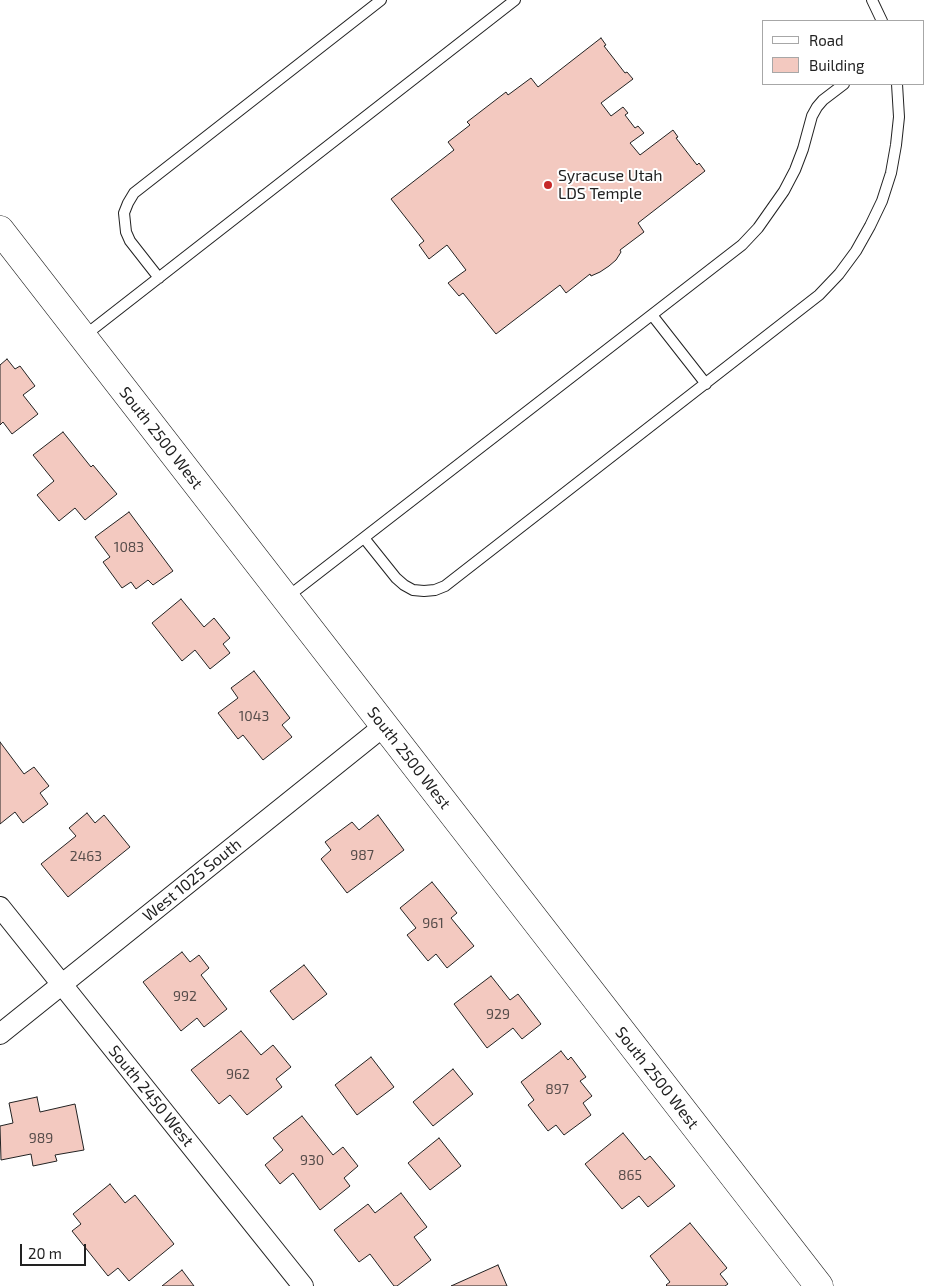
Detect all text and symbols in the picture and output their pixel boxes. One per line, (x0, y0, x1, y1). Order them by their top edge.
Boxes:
legend (762, 20, 925, 85)
text: Road (809, 31, 844, 49)
text: Building (809, 56, 864, 74)
place label: Syracuse Utah LDS Temple (558, 166, 663, 204)
marker: Syracuse Utah LDS Temple (542, 179, 554, 191)
street label: South 2500 West (115, 383, 207, 493)
house number: 1083 (114, 539, 144, 555)
street label: South 2500 West (363, 703, 455, 813)
house number: 1043 (239, 708, 269, 724)
street label: West 1025 South (139, 834, 245, 926)
house number: 987 (350, 847, 374, 863)
house number: 2463 (70, 848, 102, 864)
house number: 961 (422, 915, 444, 931)
house number: 992 (173, 988, 197, 1004)
house number: 929 (486, 1006, 510, 1022)
street label: South 2500 West (611, 1023, 703, 1133)
street label: South 2450 West (104, 1042, 198, 1150)
house number: 962 (226, 1066, 250, 1082)
house number: 897 (545, 1081, 569, 1097)
house number: 989 (29, 1130, 53, 1146)
house number: 930 (300, 1152, 324, 1168)
house number: 865 (618, 1167, 642, 1183)
scale bar (22, 1234, 89, 1266)
text: 20 m (28, 1244, 62, 1262)

